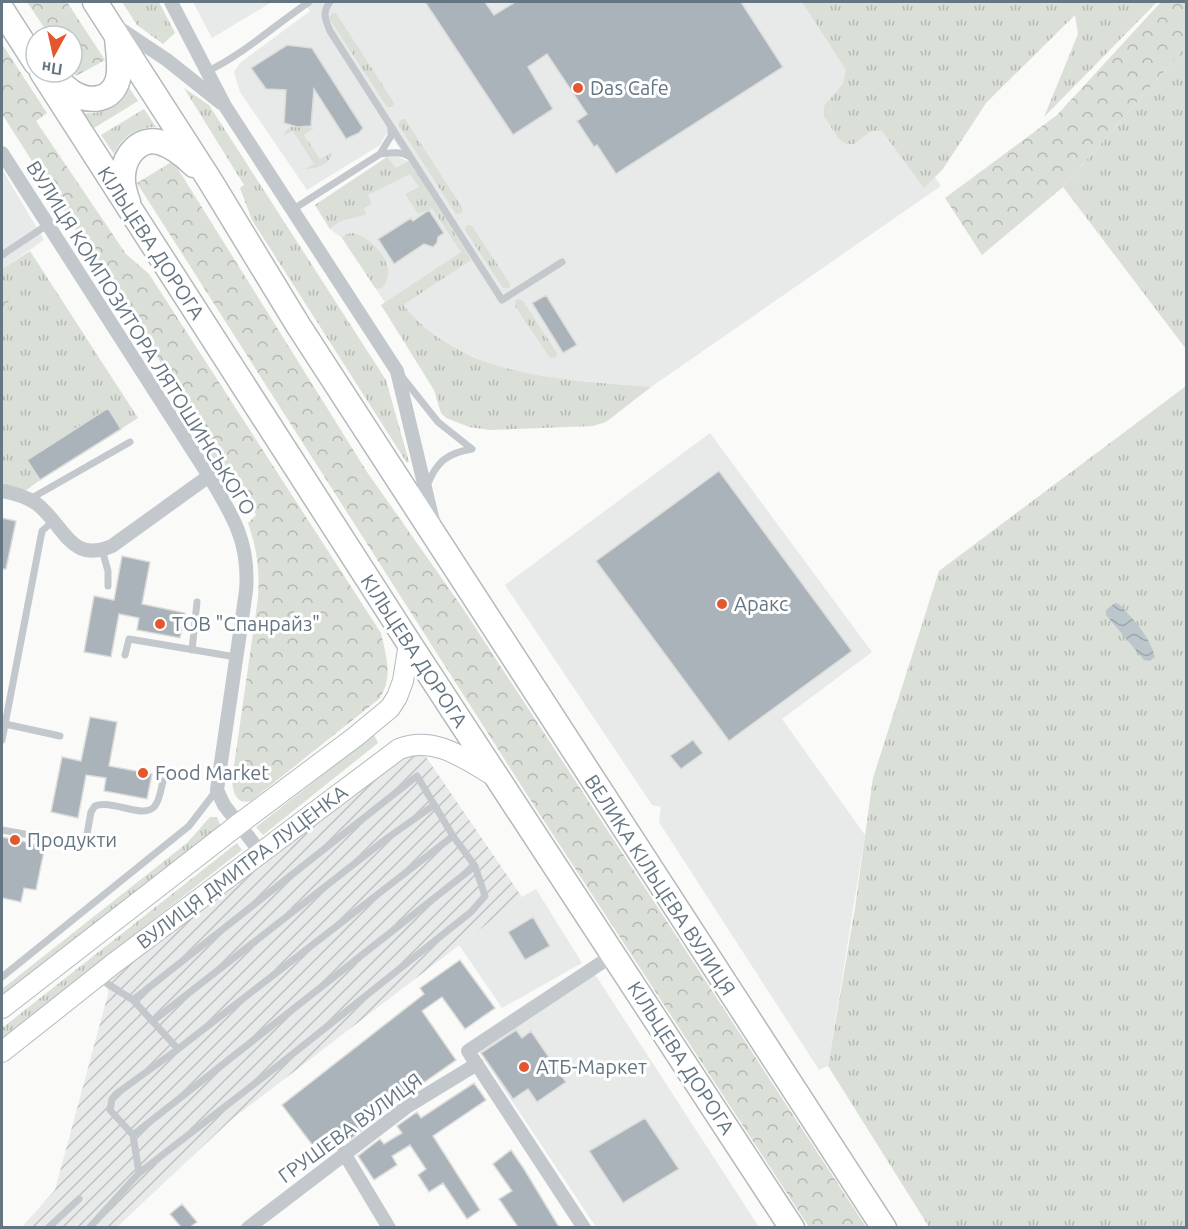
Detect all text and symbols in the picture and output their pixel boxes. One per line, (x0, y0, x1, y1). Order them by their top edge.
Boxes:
north arrow (24, 24, 84, 84)
text: Пн (40, 58, 64, 79)
place label: Das Cafe (590, 76, 669, 99)
marker: Das Cafe (571, 81, 585, 95)
street label: ВУЛИЦЯ КОМПОЗИТОРА ЛЯТОШИНСЬКОГО (22, 156, 261, 519)
street label: КІЛЬЦЕВА ДОРОГА (93, 162, 209, 323)
street label: КІЛЬЦЕВА ДОРОГА (356, 570, 472, 731)
place label: Аракс (734, 592, 788, 615)
marker: Аракс (715, 597, 729, 611)
place label: ТОВ "Спанрайз" (172, 612, 320, 635)
marker: ТОВ "Спанрайз" (153, 617, 167, 631)
place label: Food Market (155, 761, 269, 784)
marker: Food Market (136, 766, 150, 780)
street label: ВЕЛИКА КІЛЬЦЕВА ВУЛИЦЯ (580, 770, 740, 999)
street label: ВУЛИЦЯ ДМИТРА ЛУЦЕНКА (132, 780, 351, 953)
place label: Продукти (27, 828, 117, 851)
marker: Продукти (8, 833, 22, 847)
street label: КІЛЬЦЕВА ДОРОГА (623, 977, 739, 1138)
place label: АТБ-Маркет (536, 1055, 647, 1078)
marker: АТБ-Маркет (517, 1060, 531, 1074)
street label: ГРУШЕВА ВУЛИЦЯ (274, 1068, 426, 1187)

